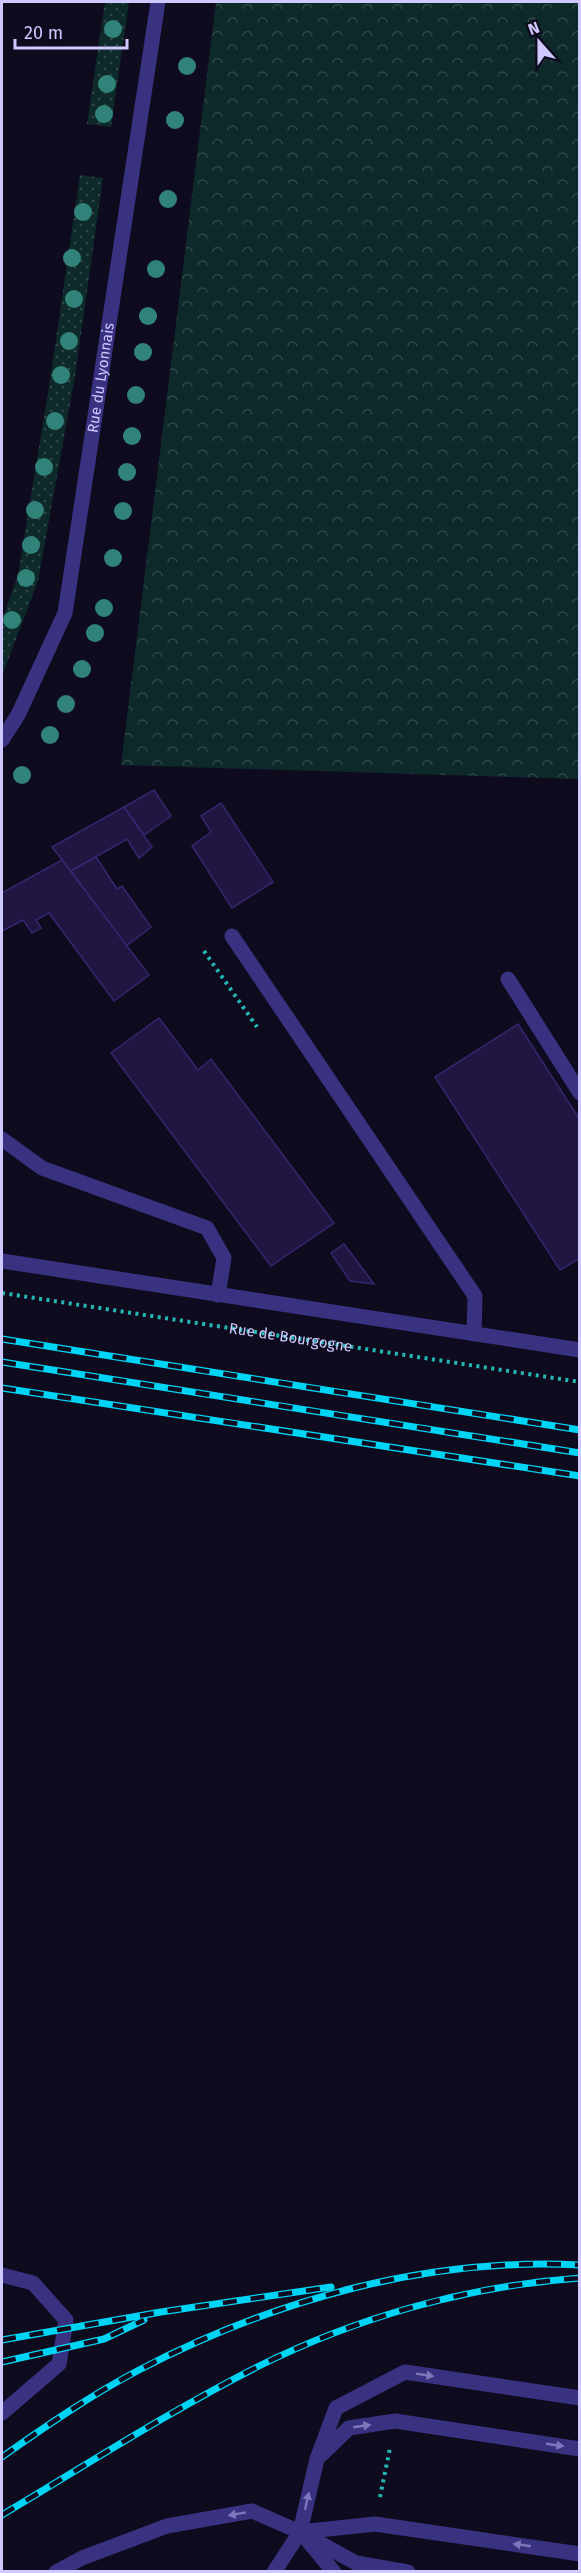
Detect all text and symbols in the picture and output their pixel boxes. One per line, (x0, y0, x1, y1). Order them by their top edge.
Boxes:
scale bar (15, 12, 128, 50)
north arrow (509, 12, 569, 72)
text: N (525, 18, 542, 39)
text: 20 m (24, 22, 63, 44)
street label: Rue du Lyonnais (84, 321, 118, 434)
street label: Rue de Bourgogne (228, 1319, 353, 1356)
one-way arrow (415, 2370, 434, 2379)
one-way arrow (353, 2421, 372, 2430)
one-way arrow (546, 2441, 565, 2450)
one-way arrow (303, 2491, 313, 2510)
one-way arrow (228, 2510, 247, 2519)
one-way arrow (512, 2541, 531, 2550)

